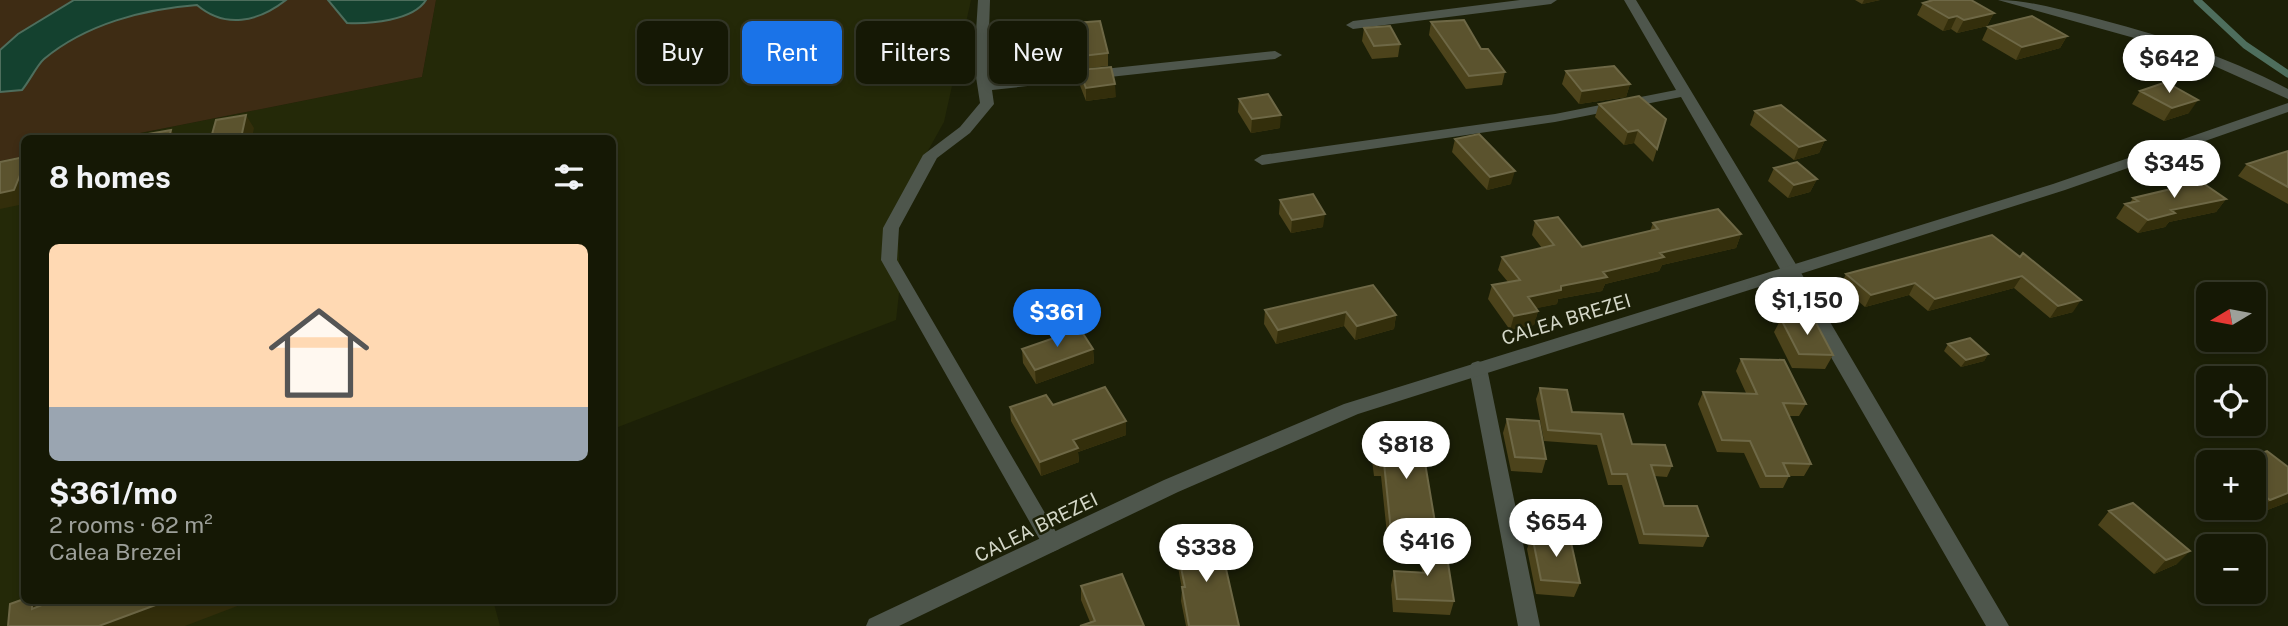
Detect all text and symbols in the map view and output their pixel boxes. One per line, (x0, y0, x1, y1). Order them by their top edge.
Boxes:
chip: Buy (637, 21, 728, 84)
chip: Rent (742, 21, 842, 84)
chip: Filters (856, 21, 975, 84)
chip: New (989, 21, 1087, 84)
pin: $642 (2128, 36, 2210, 95)
text: $642 (2139, 44, 2199, 71)
pin: $345 (2133, 140, 2215, 200)
text: $345 (2143, 149, 2205, 176)
icon: filters (550, 158, 588, 196)
text: 8 homes (49, 159, 171, 195)
pin: $1,150 (1750, 278, 1864, 337)
north arrow (2196, 282, 2266, 352)
map controls (2196, 282, 2266, 604)
text: $1,150 (1771, 286, 1843, 313)
street label: CALEA BREZEI (1499, 289, 1633, 349)
icon: home (256, 290, 382, 416)
pin: $361 (1016, 290, 1098, 349)
text: $361 (1029, 298, 1085, 325)
button: locate (2196, 366, 2266, 436)
pin: $818 (1365, 421, 1447, 481)
text: $818 (1378, 430, 1434, 457)
button: + (2196, 450, 2266, 520)
text: $361/mo (49, 475, 178, 511)
street label: CALEA BREZEI (971, 488, 1101, 566)
pin: $654 (1515, 500, 1597, 559)
text: $654 (1525, 508, 1587, 535)
text: 2 rooms · 62 m² (49, 511, 213, 538)
pin: $416 (1386, 518, 1468, 578)
pin: $338 (1165, 524, 1247, 584)
text: $416 (1399, 527, 1455, 554)
text: $338 (1175, 533, 1237, 560)
button: − (2196, 534, 2266, 604)
text: Calea Brezei (49, 538, 182, 565)

